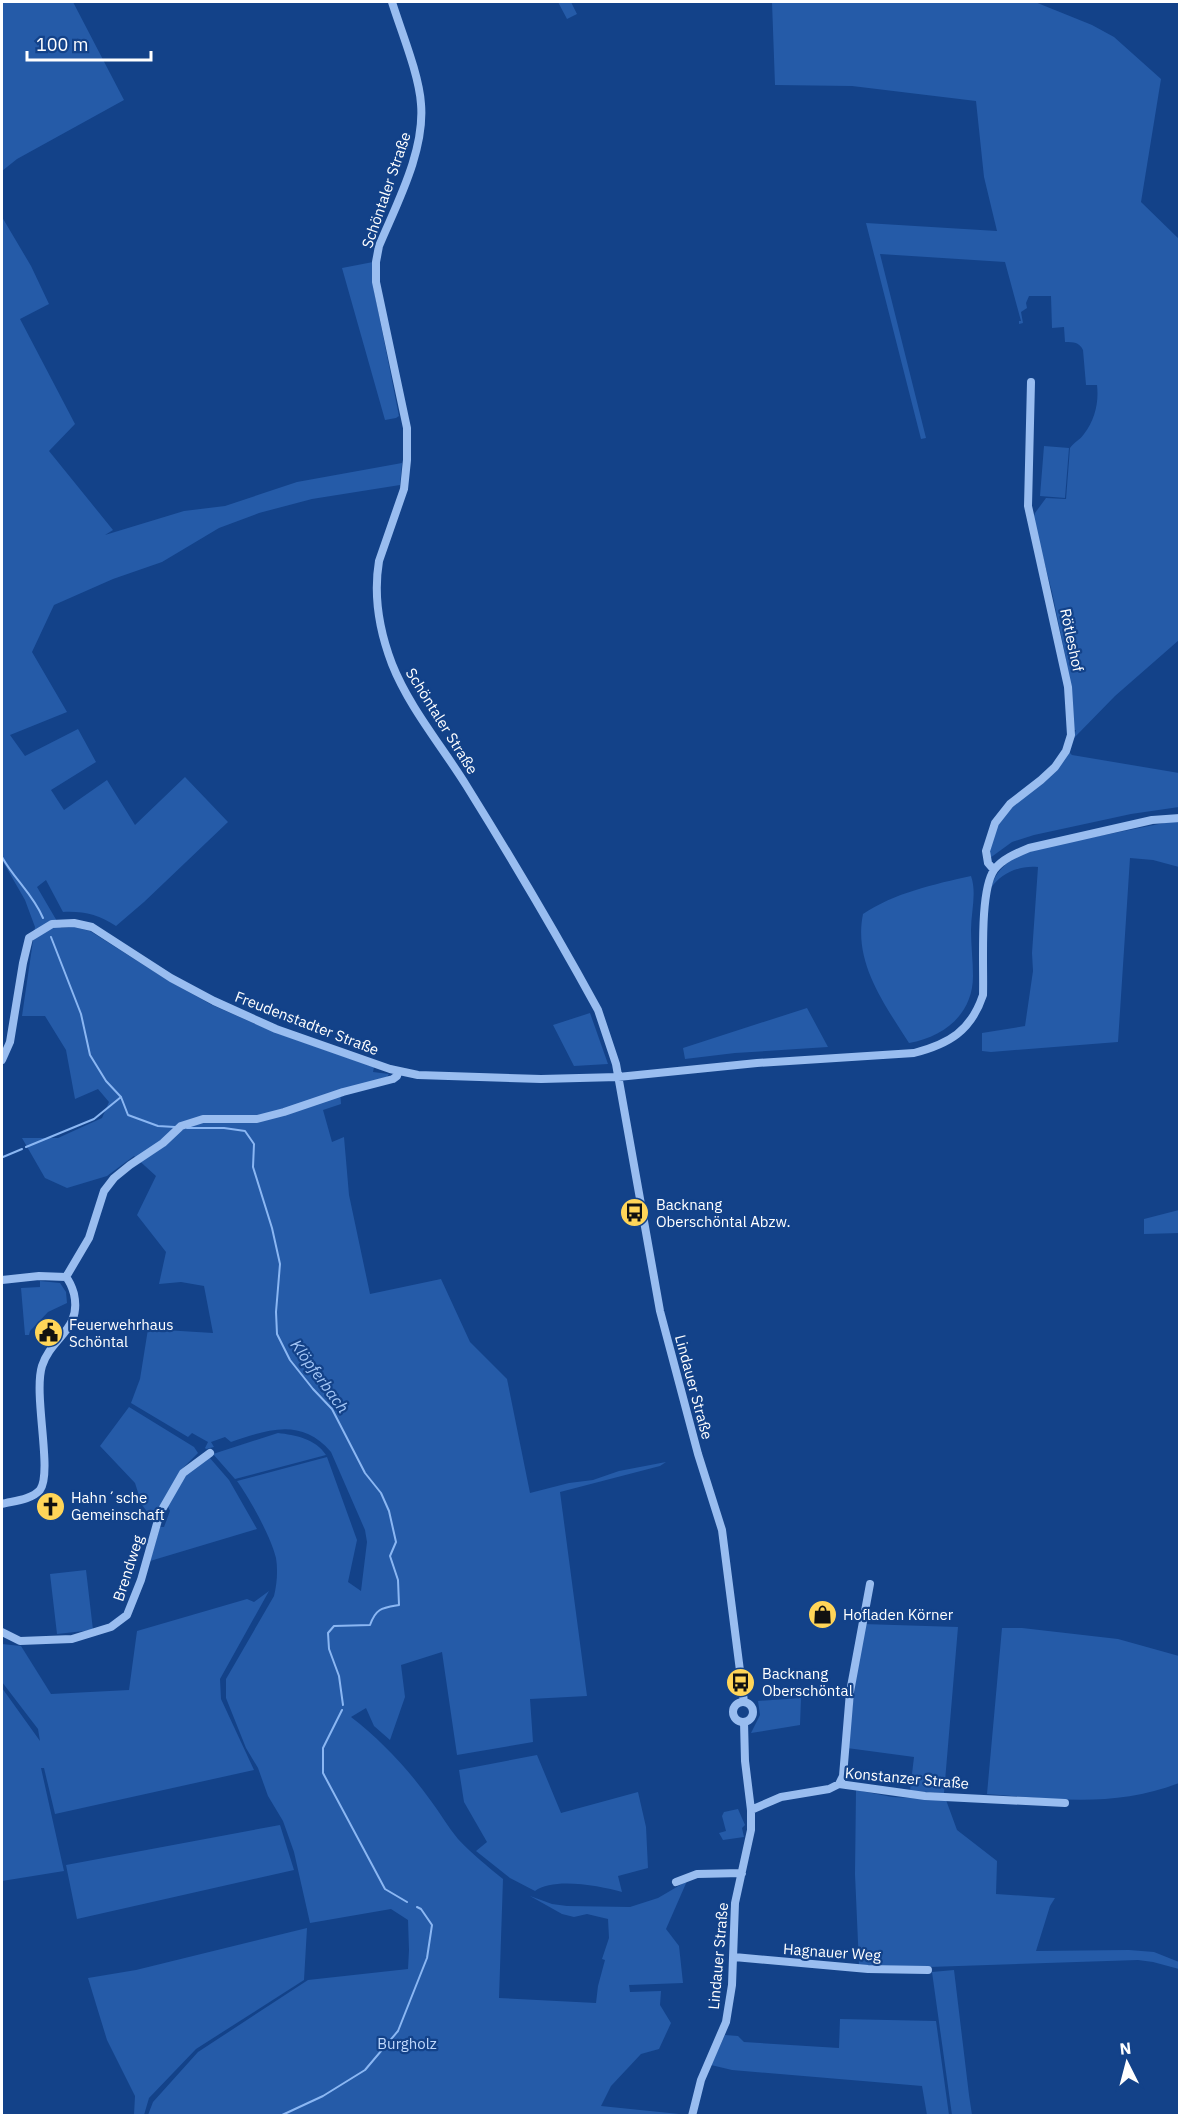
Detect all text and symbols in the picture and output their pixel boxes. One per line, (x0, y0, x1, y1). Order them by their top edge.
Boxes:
scale bar (27, 24, 152, 62)
text: 100 m (36, 33, 88, 56)
street label: Schöntaler Straße (357, 129, 415, 251)
street label: Rötleshof (1056, 607, 1088, 674)
street label: Schöntaler Straße (402, 664, 482, 778)
street label: Freudenstadter Straße (232, 987, 382, 1059)
place label: Backnang Oberschöntal Abzw. (656, 1195, 791, 1231)
bus stop icon: Backnang Oberschöntal Abzw. (619, 1197, 651, 1229)
place label: Feuerwehrhaus Schöntal (69, 1315, 174, 1351)
public building icon: Feuerwehrhaus Schöntal (32, 1317, 64, 1349)
street label: Lindauer Straße (671, 1333, 717, 1441)
water label: Klöpferbach (287, 1335, 353, 1417)
place label: Hahn´sche Gemeinschaft (71, 1488, 165, 1524)
church icon: Hahn´sche Gemeinschaft (34, 1490, 66, 1522)
street label: Brendweg (108, 1533, 148, 1603)
shop icon: Hofladen Körner (806, 1598, 838, 1630)
place label: Hofladen Körner (843, 1605, 954, 1624)
place label: Backnang Oberschöntal (762, 1664, 853, 1700)
bus stop icon: Backnang Oberschöntal (725, 1666, 757, 1698)
street label: Konstanzer Straße (844, 1763, 970, 1793)
street label: Lindauer Straße (704, 1902, 732, 2010)
street label: Hagnauer Weg (782, 1939, 882, 1965)
north arrow (1097, 2033, 1157, 2093)
park label: Burgholz (377, 2034, 437, 2053)
text: N (1119, 2038, 1132, 2059)

